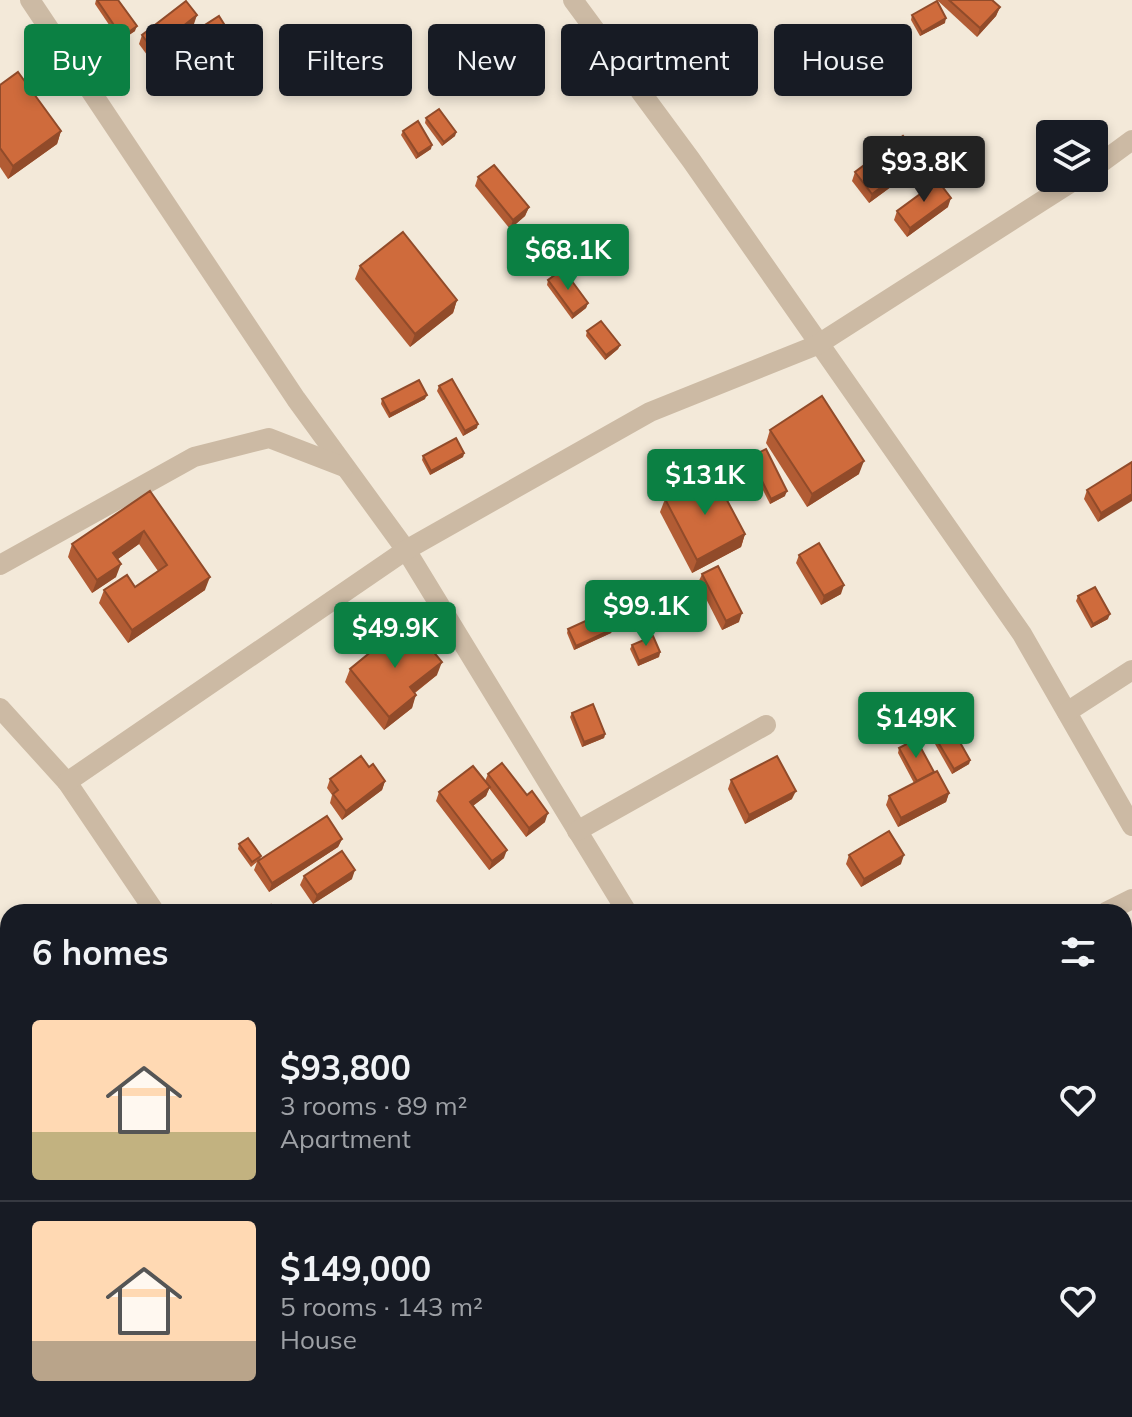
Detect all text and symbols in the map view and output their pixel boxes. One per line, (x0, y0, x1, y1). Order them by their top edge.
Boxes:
chip: Buy (24, 24, 130, 96)
chip: Rent (146, 24, 263, 96)
chip: Filters (279, 24, 412, 96)
chip: New (428, 24, 545, 96)
chip: Apartment (561, 24, 758, 96)
chip: House (774, 24, 912, 96)
map controls (1036, 120, 1108, 192)
button: layers (1036, 120, 1108, 192)
pin: $93.8K (859, 136, 989, 204)
text: $93.8K (881, 145, 967, 178)
pin: $68.1K (503, 224, 633, 292)
text: $68.1K (525, 233, 611, 266)
pin: $131K (649, 449, 761, 517)
text: $131K (665, 458, 745, 491)
pin: $99.1K (581, 580, 711, 648)
text: $99.1K (603, 589, 689, 622)
pin: $49.9K (330, 602, 460, 670)
text: $49.9K (352, 611, 438, 644)
pin: $149K (860, 692, 972, 760)
text: $149K (876, 701, 956, 734)
icon: filters (1056, 930, 1100, 974)
text: 6 homes (32, 931, 169, 974)
text: $93,800 (280, 1046, 411, 1089)
icon: home (96, 1052, 192, 1148)
icon: heart (1056, 1078, 1100, 1122)
text: 3 rooms · 89 m² (280, 1089, 467, 1122)
text: Apartment (280, 1122, 411, 1155)
text: $149,000 (280, 1247, 431, 1290)
icon: home (96, 1253, 192, 1349)
icon: heart (1056, 1279, 1100, 1323)
text: 5 rooms · 143 m² (280, 1290, 483, 1323)
text: House (280, 1323, 357, 1356)

